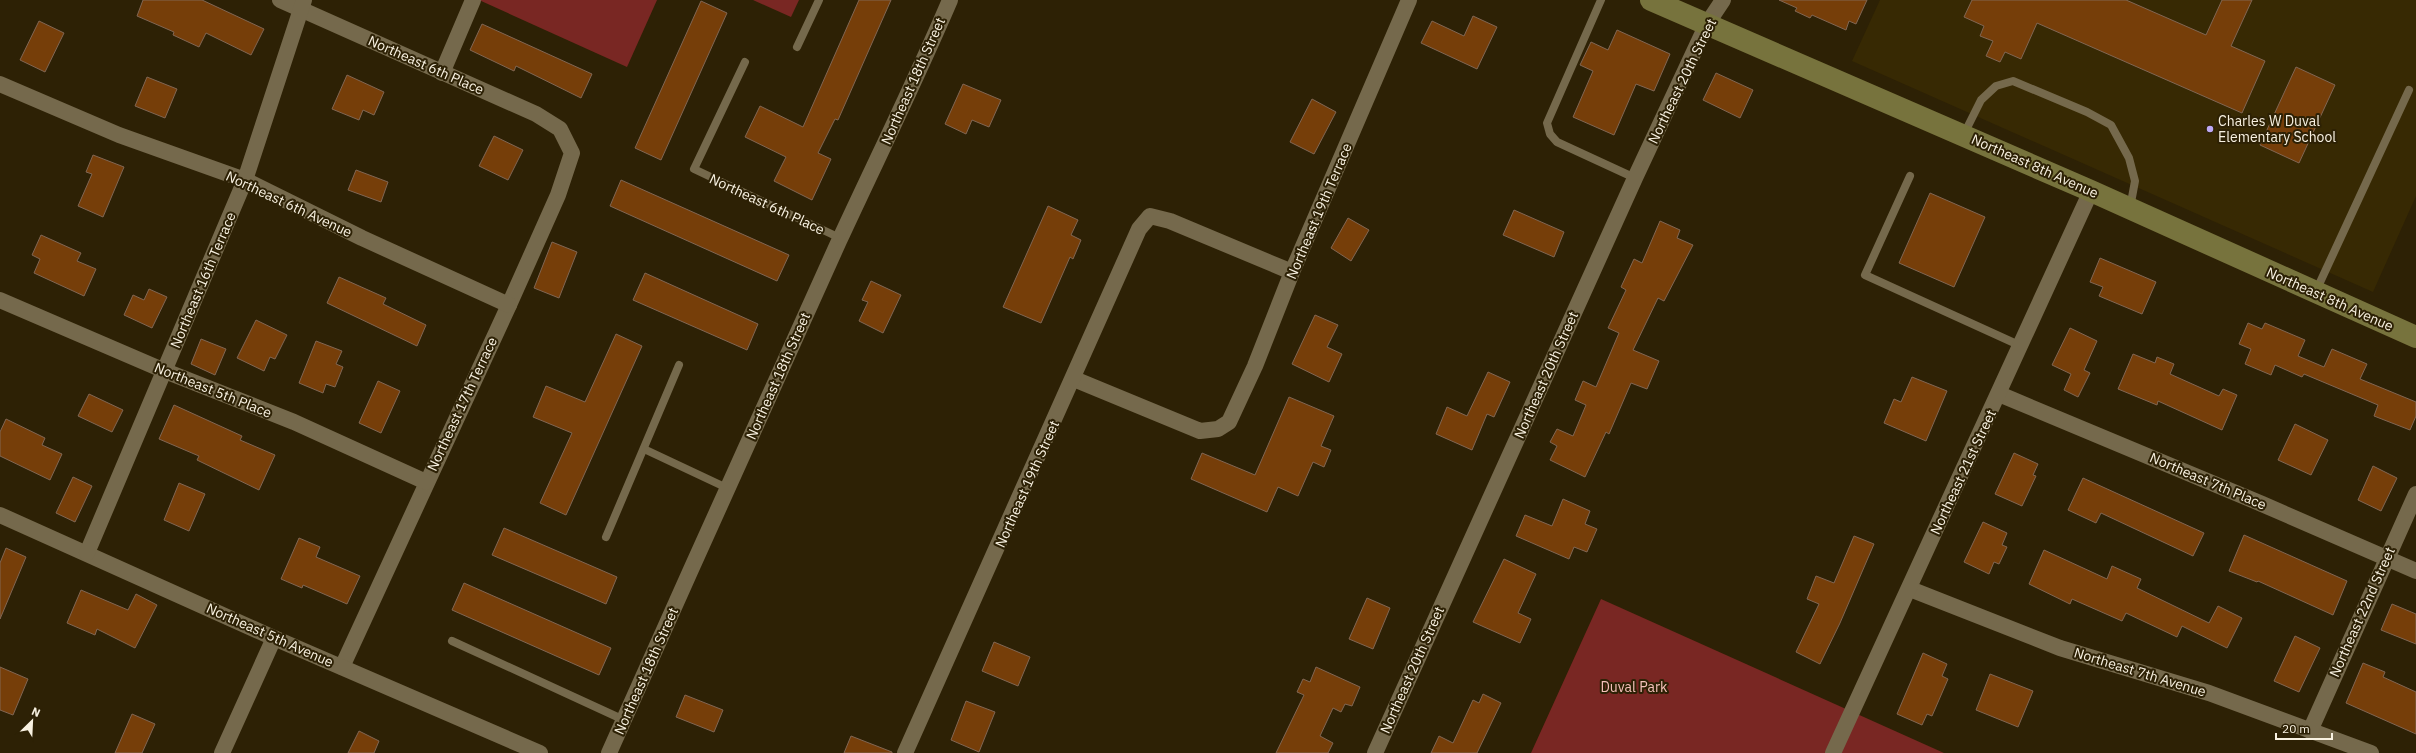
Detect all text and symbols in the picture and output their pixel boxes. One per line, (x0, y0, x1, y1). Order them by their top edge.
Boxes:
street label: Northeast 18th Street (877, 15, 949, 147)
street label: Northeast 20th Street (1644, 15, 1720, 147)
street label: Northeast 6th Place (365, 31, 487, 99)
place label: Charles W Duval Elementary School (2218, 112, 2336, 146)
marker: Charles W Duval Elementary School (2205, 124, 2215, 134)
street label: Northeast 8th Avenue (1969, 130, 2102, 202)
street label: Northeast 19th Terrace (1282, 140, 1356, 282)
street label: Northeast 6th Avenue (223, 167, 355, 241)
street label: Northeast 6th Place (707, 169, 828, 239)
street label: Northeast 16th Terrace (166, 209, 240, 351)
street label: Northeast 8th Avenue (2264, 263, 2397, 335)
street label: Northeast 20th Street (1510, 309, 1582, 441)
street label: Northeast 18th Street (742, 310, 814, 442)
street label: Northeast 17th Terrace (423, 334, 501, 474)
street label: Northeast 5th Place (152, 358, 275, 422)
street label: Northeast 21st Street (1926, 406, 2000, 537)
street label: Northeast 19th Street (991, 418, 1063, 550)
street label: Northeast 7th Place (2147, 448, 2269, 514)
street label: Northeast 22nd Street (2325, 544, 2399, 680)
street label: Northeast 5th Avenue (204, 599, 337, 671)
street label: Northeast 20th Street (1376, 604, 1448, 736)
street label: Northeast 18th Street (610, 605, 682, 737)
street label: Northeast 7th Avenue (2072, 643, 2209, 701)
park label: Duval Park (1600, 678, 1668, 696)
north arrow (12, 701, 52, 741)
text: N (30, 704, 43, 720)
scale bar (2276, 715, 2332, 741)
text: 20 m (2282, 721, 2310, 736)

